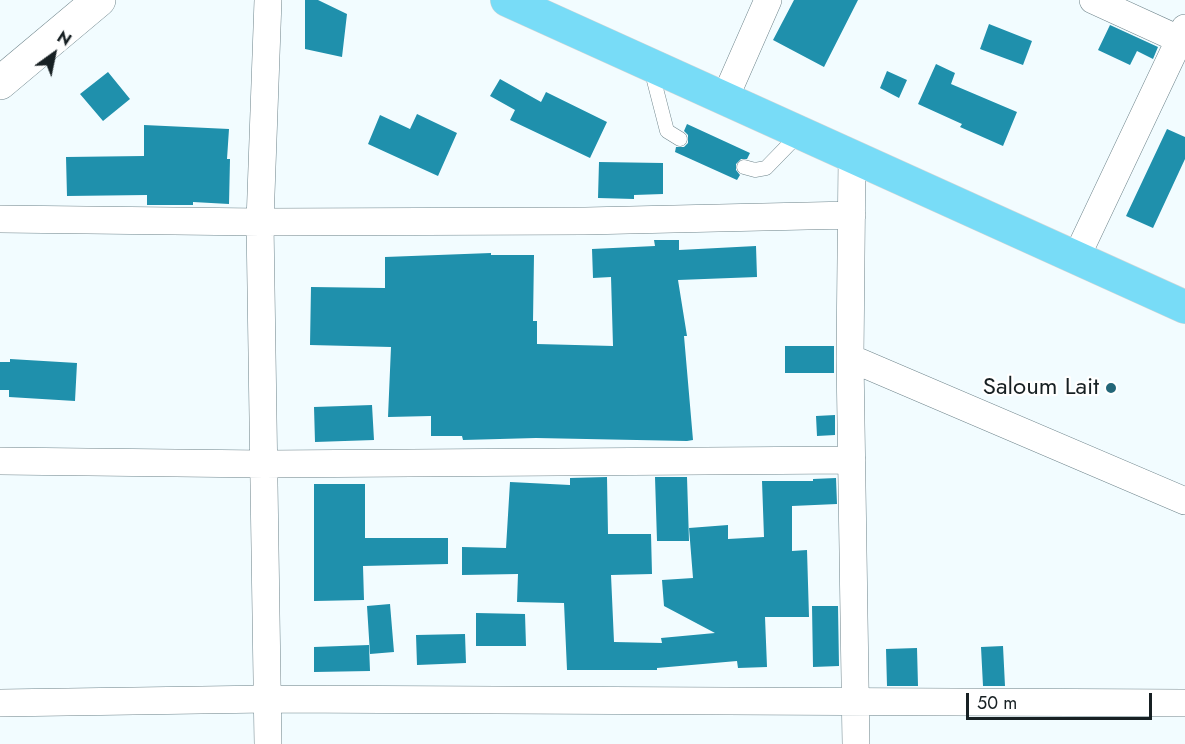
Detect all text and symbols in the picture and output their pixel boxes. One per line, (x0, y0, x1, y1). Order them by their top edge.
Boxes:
north arrow (24, 24, 84, 84)
text: N (52, 25, 76, 52)
place label: Saloum Lait (983, 374, 1099, 402)
marker: Saloum Lait (1104, 381, 1118, 395)
scale bar (969, 681, 1155, 719)
text: 50 m (977, 690, 1017, 716)

